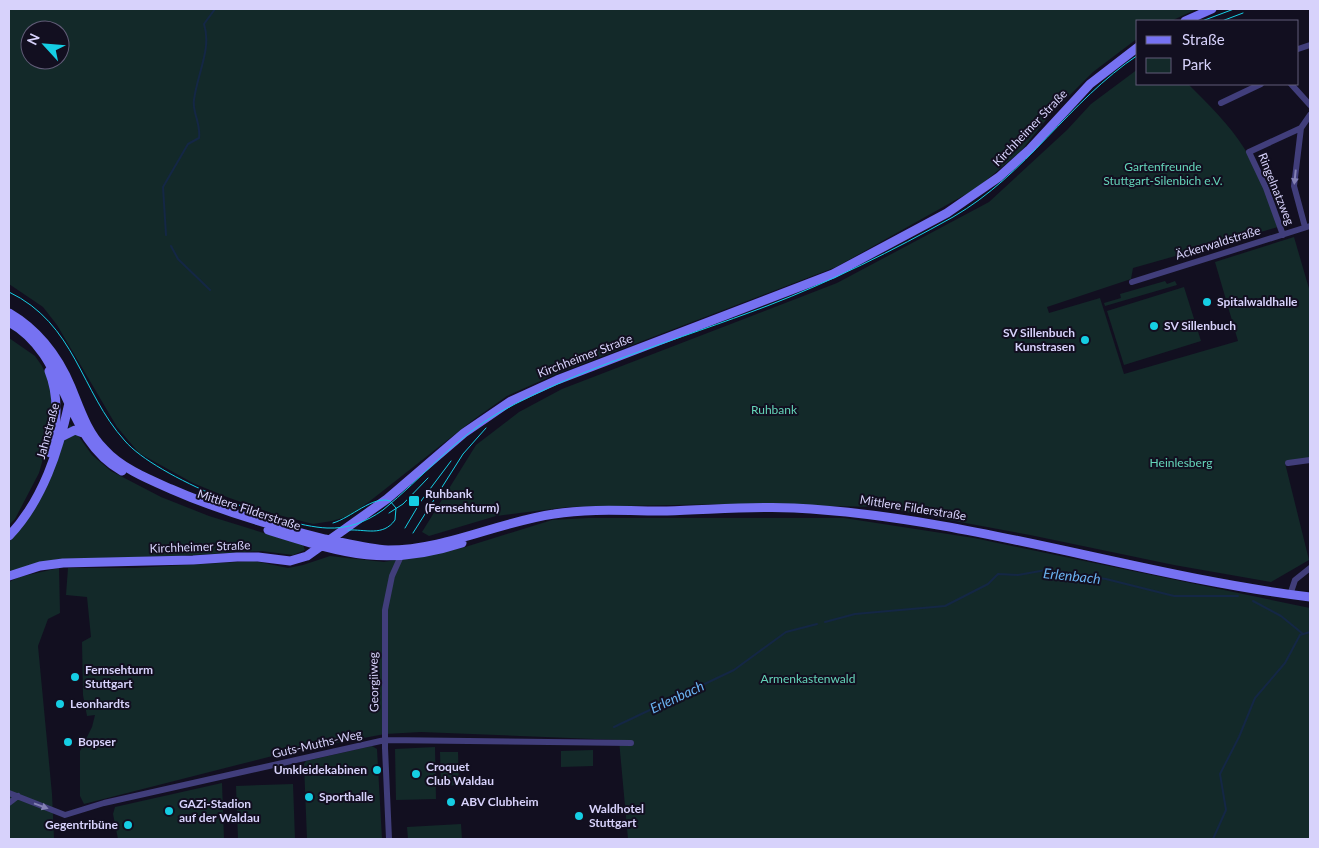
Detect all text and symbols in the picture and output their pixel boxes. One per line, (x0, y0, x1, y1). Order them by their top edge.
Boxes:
north arrow (20, 20, 70, 70)
legend (1136, 20, 1299, 85)
text: Straße (1182, 30, 1225, 48)
text: N (23, 31, 43, 48)
text: Park (1182, 55, 1212, 73)
street label: Kirchheimer Straße (989, 86, 1070, 169)
street label: Ringelnatzweg (1255, 151, 1298, 227)
park label: Gartenfreunde Stuttgart-Silenbich e.V. (1103, 159, 1223, 188)
one-way arrow (1291, 169, 1299, 185)
street label: Äckerwaldstraße (1174, 222, 1262, 263)
place label: Spitalwaldhalle (1217, 294, 1298, 309)
marker: Spitalwaldhalle (1201, 296, 1213, 308)
place label: SV Sillenbuch (1164, 318, 1236, 333)
marker: SV Sillenbuch (1148, 320, 1160, 332)
place label: SV Sillenbuch Kunstrasen (1003, 325, 1075, 354)
street label: Kirchheimer Straße (535, 330, 635, 381)
marker: SV Sillenbuch Kunstrasen (1079, 334, 1091, 346)
street label: Jahnstraße (33, 401, 62, 460)
park label: Ruhbank (751, 402, 798, 417)
park label: Heinlesberg (1150, 455, 1212, 470)
street label: Mittlere Filderstraße (196, 486, 303, 533)
place label: Ruhbank (Fernsehturm) (425, 486, 499, 515)
street label: Mittlere Filderstraße (859, 492, 967, 523)
marker: Ruhbank (Fernsehturm) (407, 494, 421, 508)
street label: Kirchheimer Straße (149, 537, 251, 556)
water label: Erlenbach (1042, 564, 1102, 587)
street label: Georgiiweg (365, 652, 382, 712)
place label: Fernsehturm Stuttgart (85, 662, 153, 691)
marker: Fernsehturm Stuttgart (69, 671, 81, 683)
park label: Armenkastenwald (761, 671, 855, 686)
water label: Erlenbach (647, 677, 707, 716)
place label: Leonhardts (70, 696, 130, 711)
marker: Leonhardts (54, 698, 66, 710)
street label: Guts-Muths-Weg (270, 726, 363, 761)
place label: Bopser (78, 734, 116, 749)
marker: Bopser (62, 736, 74, 748)
place label: Croquet Club Waldau (426, 759, 494, 788)
place label: Umkleidekabinen (274, 762, 367, 777)
marker: Umkleidekabinen (371, 764, 383, 776)
marker: Croquet Club Waldau (410, 768, 422, 780)
place label: Sporthalle (319, 789, 374, 804)
marker: Sporthalle (303, 791, 315, 803)
place label: ABV Clubheim (460, 794, 539, 809)
place label: GAZi-Stadion auf der Waldau (179, 796, 260, 825)
marker: ABV Clubheim (445, 796, 457, 808)
place label: Waldhotel Stuttgart (589, 801, 644, 830)
one-way arrow (34, 803, 49, 810)
marker: GAZi-Stadion auf der Waldau (163, 805, 175, 817)
marker: Waldhotel Stuttgart (573, 810, 585, 822)
place label: Gegentribüne (45, 817, 119, 832)
marker: Gegentribüne (122, 819, 134, 831)

